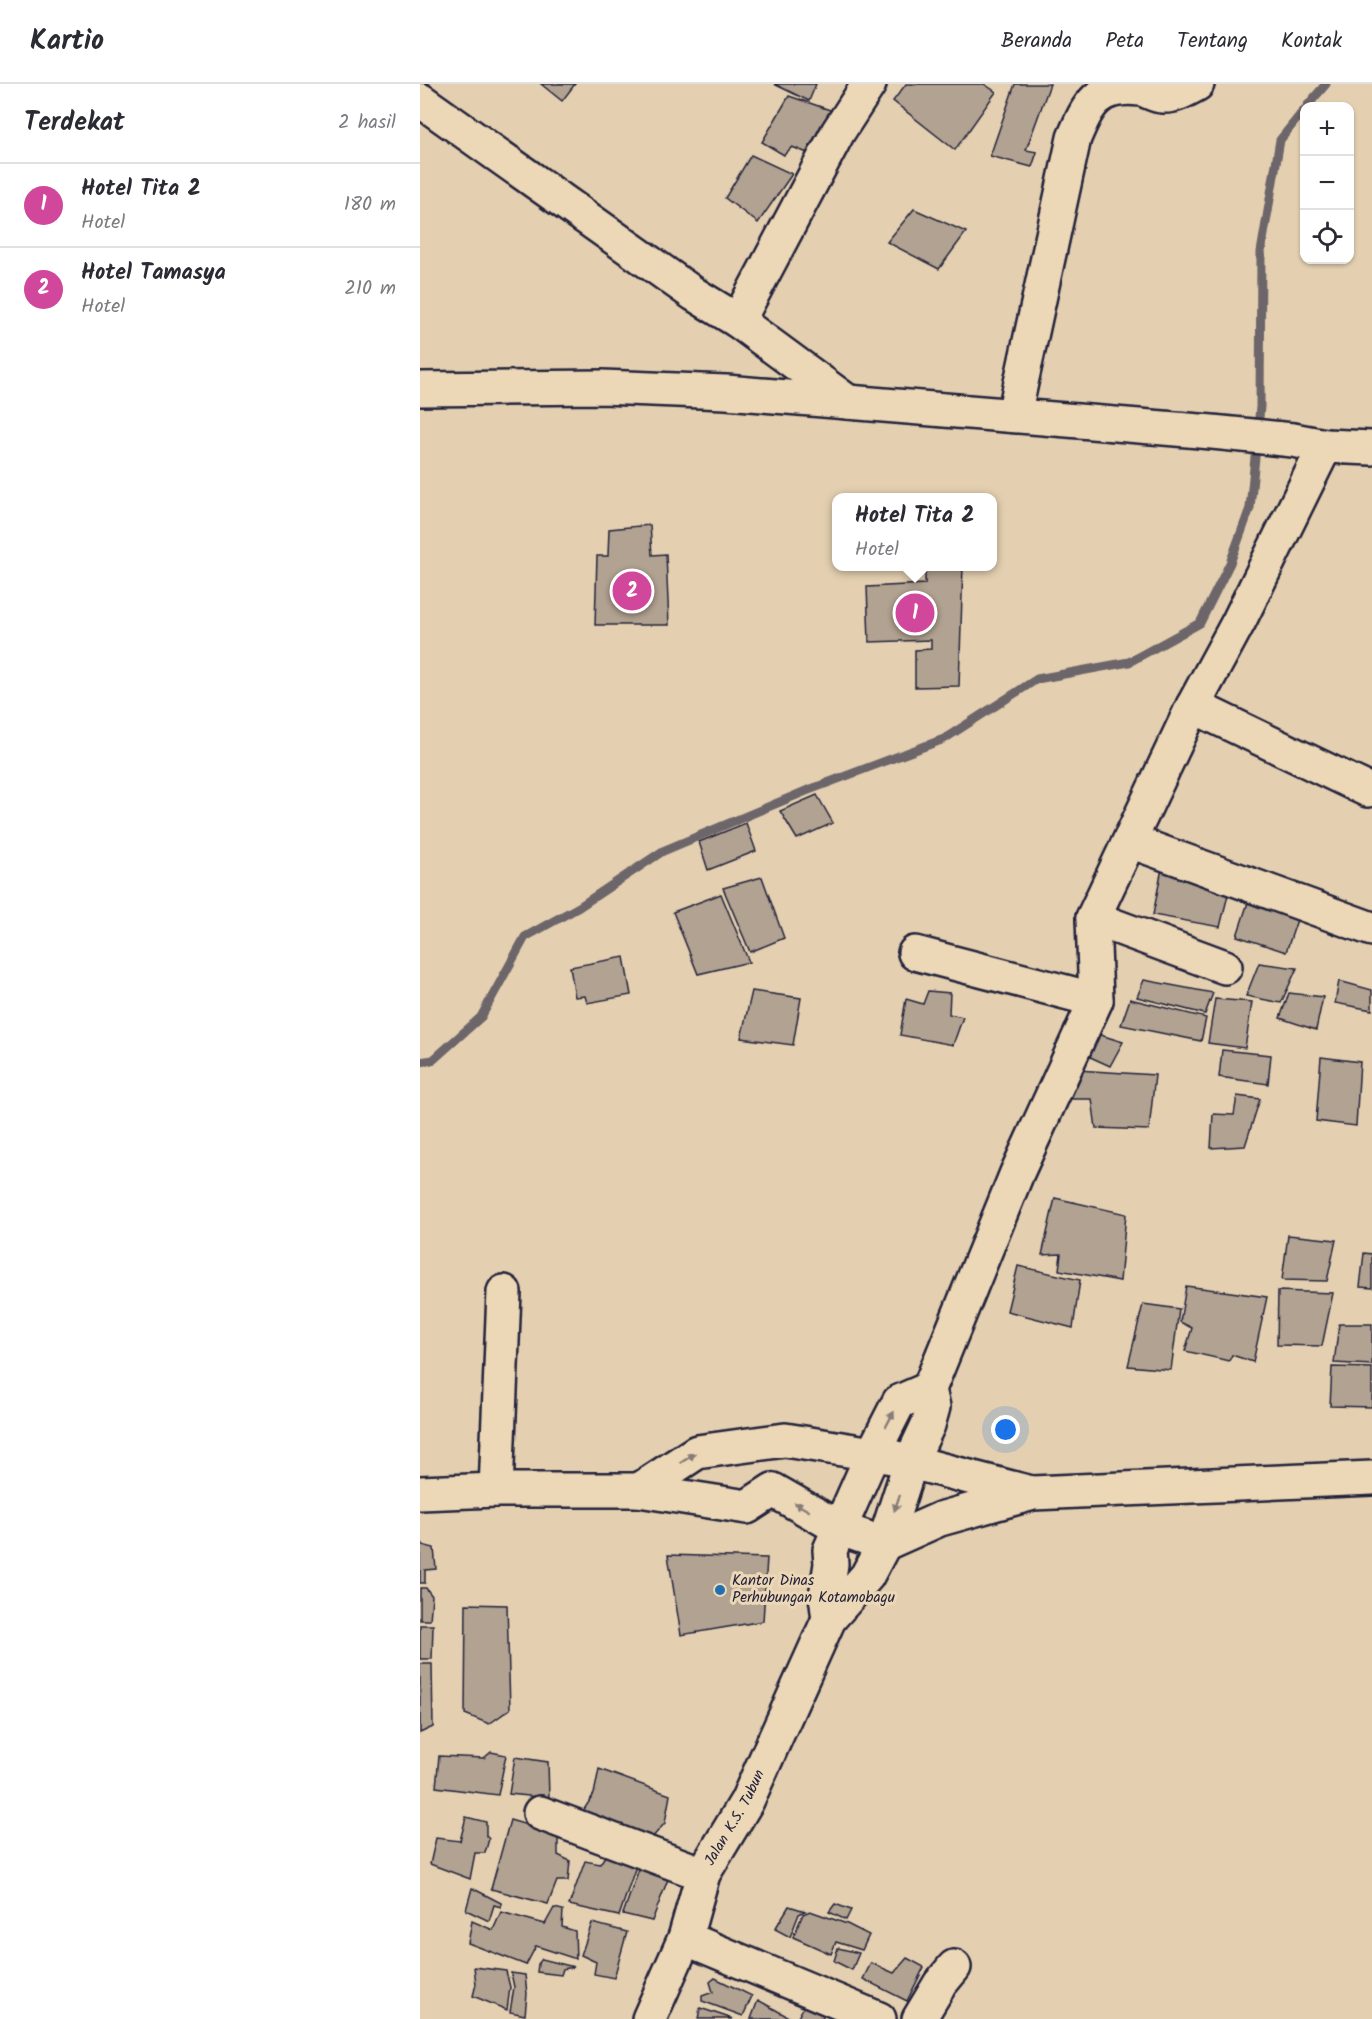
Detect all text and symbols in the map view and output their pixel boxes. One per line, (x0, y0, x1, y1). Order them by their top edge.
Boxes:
text: Kartio (30, 19, 104, 64)
text: Beranda (1001, 25, 1072, 58)
text: Peta (1105, 25, 1144, 58)
text: Tentang (1177, 25, 1248, 58)
text: Kontak (1281, 25, 1342, 58)
text: Terdekat (24, 102, 125, 144)
map controls (1300, 102, 1354, 264)
button: + (1300, 102, 1354, 156)
text: 2 hasil (338, 107, 396, 139)
button: − (1300, 156, 1354, 210)
text: Hotel Tita 2 (81, 172, 200, 207)
text: 1 (40, 189, 47, 221)
text: 180 m (344, 189, 396, 221)
text: Hotel (81, 207, 125, 239)
button: locate (1300, 210, 1354, 264)
text: Hotel Tamasya (81, 256, 226, 291)
text: 2 (38, 273, 49, 305)
text: 210 m (344, 273, 396, 305)
text: Hotel (81, 291, 125, 323)
popup (832, 493, 997, 571)
text: Hotel Tita 2 (855, 499, 974, 534)
text: Hotel (855, 534, 899, 566)
pin: 2 (612, 568, 652, 614)
pin: 1 (896, 590, 934, 636)
one-way arrow (885, 1410, 895, 1427)
your location (991, 1415, 1020, 1444)
one-way arrow (680, 1452, 696, 1464)
one-way arrow (892, 1494, 902, 1512)
one-way arrow (794, 1501, 810, 1512)
place label: Kantor Dinas Perhubungan Kotamobagu (732, 1569, 895, 1610)
marker: Kantor Dinas Perhubungan Kotamobagu (713, 1583, 727, 1597)
street label: Jalan K.S. Tubun (699, 1766, 772, 1871)

